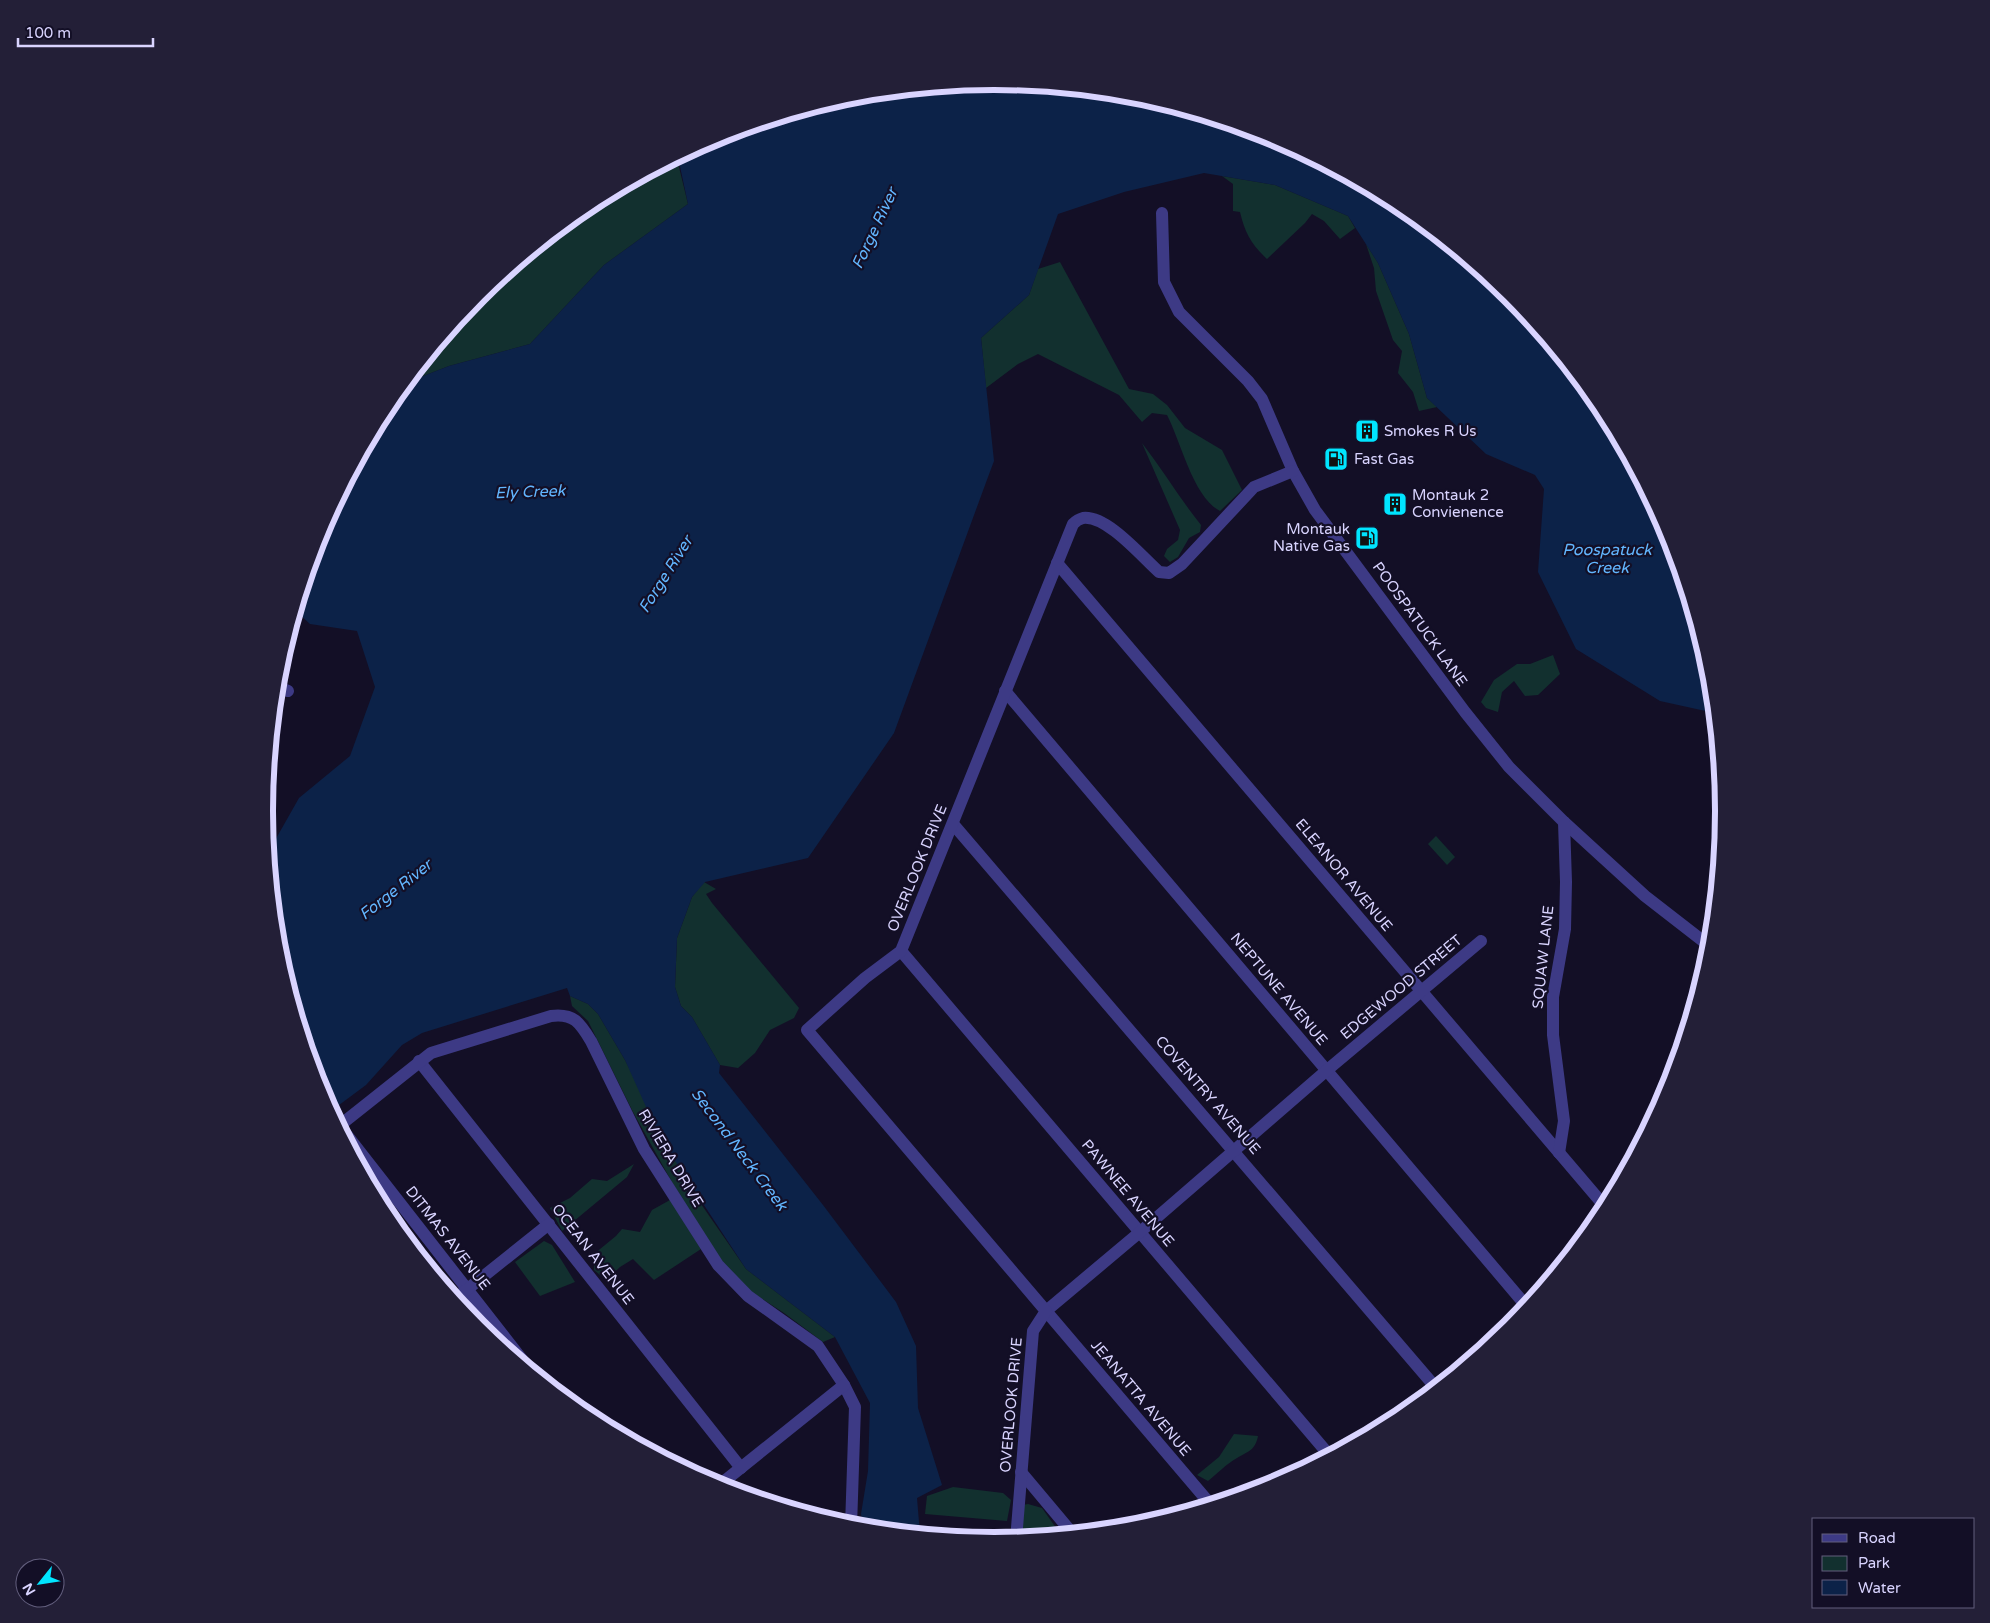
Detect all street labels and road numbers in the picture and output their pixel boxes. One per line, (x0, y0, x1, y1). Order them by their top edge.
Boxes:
street label: POOSPATUCK LANE (1369, 558, 1471, 690)
street label: OVERLOOK DRIVE (883, 802, 951, 934)
street label: ELEANOR AVENUE (1292, 815, 1396, 935)
street label: SQUAW LANE (1529, 904, 1557, 1010)
street label: NEPTUNE AVENUE (1227, 929, 1331, 1049)
street label: EDGEWOOD STREET (1337, 931, 1465, 1043)
street label: COVENTRY AVENUE (1152, 1032, 1264, 1158)
street label: RIVIERA DRIVE (635, 1106, 707, 1210)
street label: PAWNEE AVENUE (1078, 1136, 1178, 1250)
street label: DITMAS AVENUE (402, 1182, 494, 1294)
street label: OCEAN AVENUE (548, 1200, 638, 1308)
street label: JEANATTA AVENUE (1087, 1336, 1195, 1460)
street label: OVERLOOK DRIVE (996, 1337, 1026, 1473)

